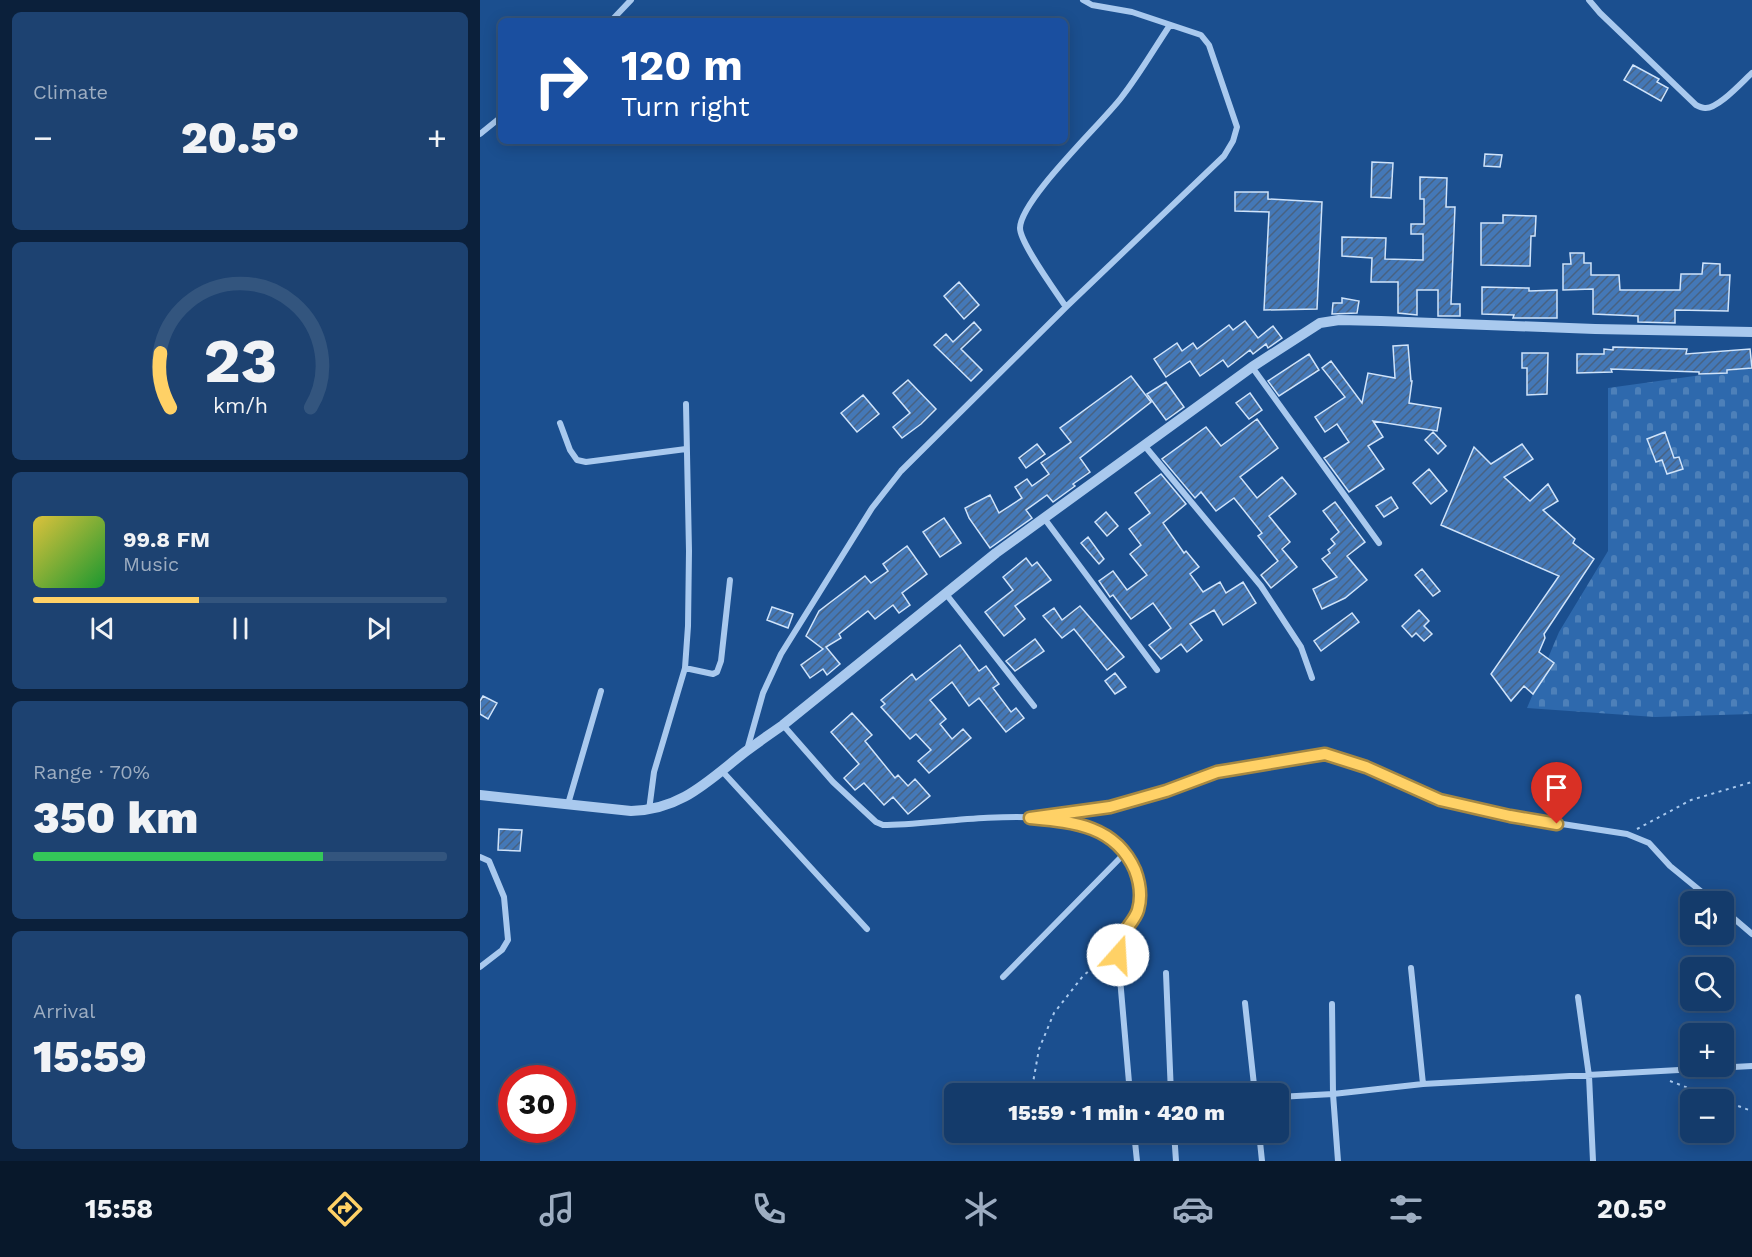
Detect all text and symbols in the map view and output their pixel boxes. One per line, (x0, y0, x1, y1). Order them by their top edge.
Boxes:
text: 120 m (621, 41, 743, 90)
icon: right (522, 42, 600, 120)
text: Climate (33, 80, 108, 104)
text: Turn right (621, 91, 750, 123)
text: 20.5° (181, 111, 299, 164)
text: − (33, 118, 53, 157)
text: + (427, 118, 447, 157)
text: 23 (203, 324, 277, 397)
text: km/h (212, 393, 268, 418)
text: 99.8 FM (123, 527, 210, 552)
text: Music (123, 552, 179, 576)
icon: previous (86, 612, 119, 645)
icon: pause (224, 612, 257, 645)
icon: next (362, 612, 395, 645)
text: Range · 70% (33, 760, 150, 784)
pin (1531, 762, 1582, 824)
icon: arrive (1540, 771, 1573, 804)
text: 350 km (33, 791, 198, 844)
map controls (1680, 891, 1734, 1143)
button: sound (1680, 891, 1734, 945)
position arrow (1086, 923, 1150, 987)
button: search (1680, 957, 1734, 1011)
text: Arrival (33, 999, 95, 1023)
button: + (1680, 1023, 1734, 1077)
text: 15:59 (33, 1030, 147, 1083)
speed limit sign: 30 (498, 1065, 576, 1143)
button: − (1680, 1089, 1734, 1143)
text: 15:59 · 1 min · 420 m (1008, 1100, 1225, 1125)
icon: directions (324, 1188, 366, 1230)
icon: music (536, 1188, 578, 1230)
icon: phone (748, 1188, 790, 1230)
icon: climate (960, 1188, 1002, 1230)
icon: car (1172, 1188, 1214, 1230)
icon: filters (1385, 1188, 1427, 1230)
text: 15:58 (85, 1193, 153, 1225)
text: 20.5° (1597, 1193, 1667, 1225)

